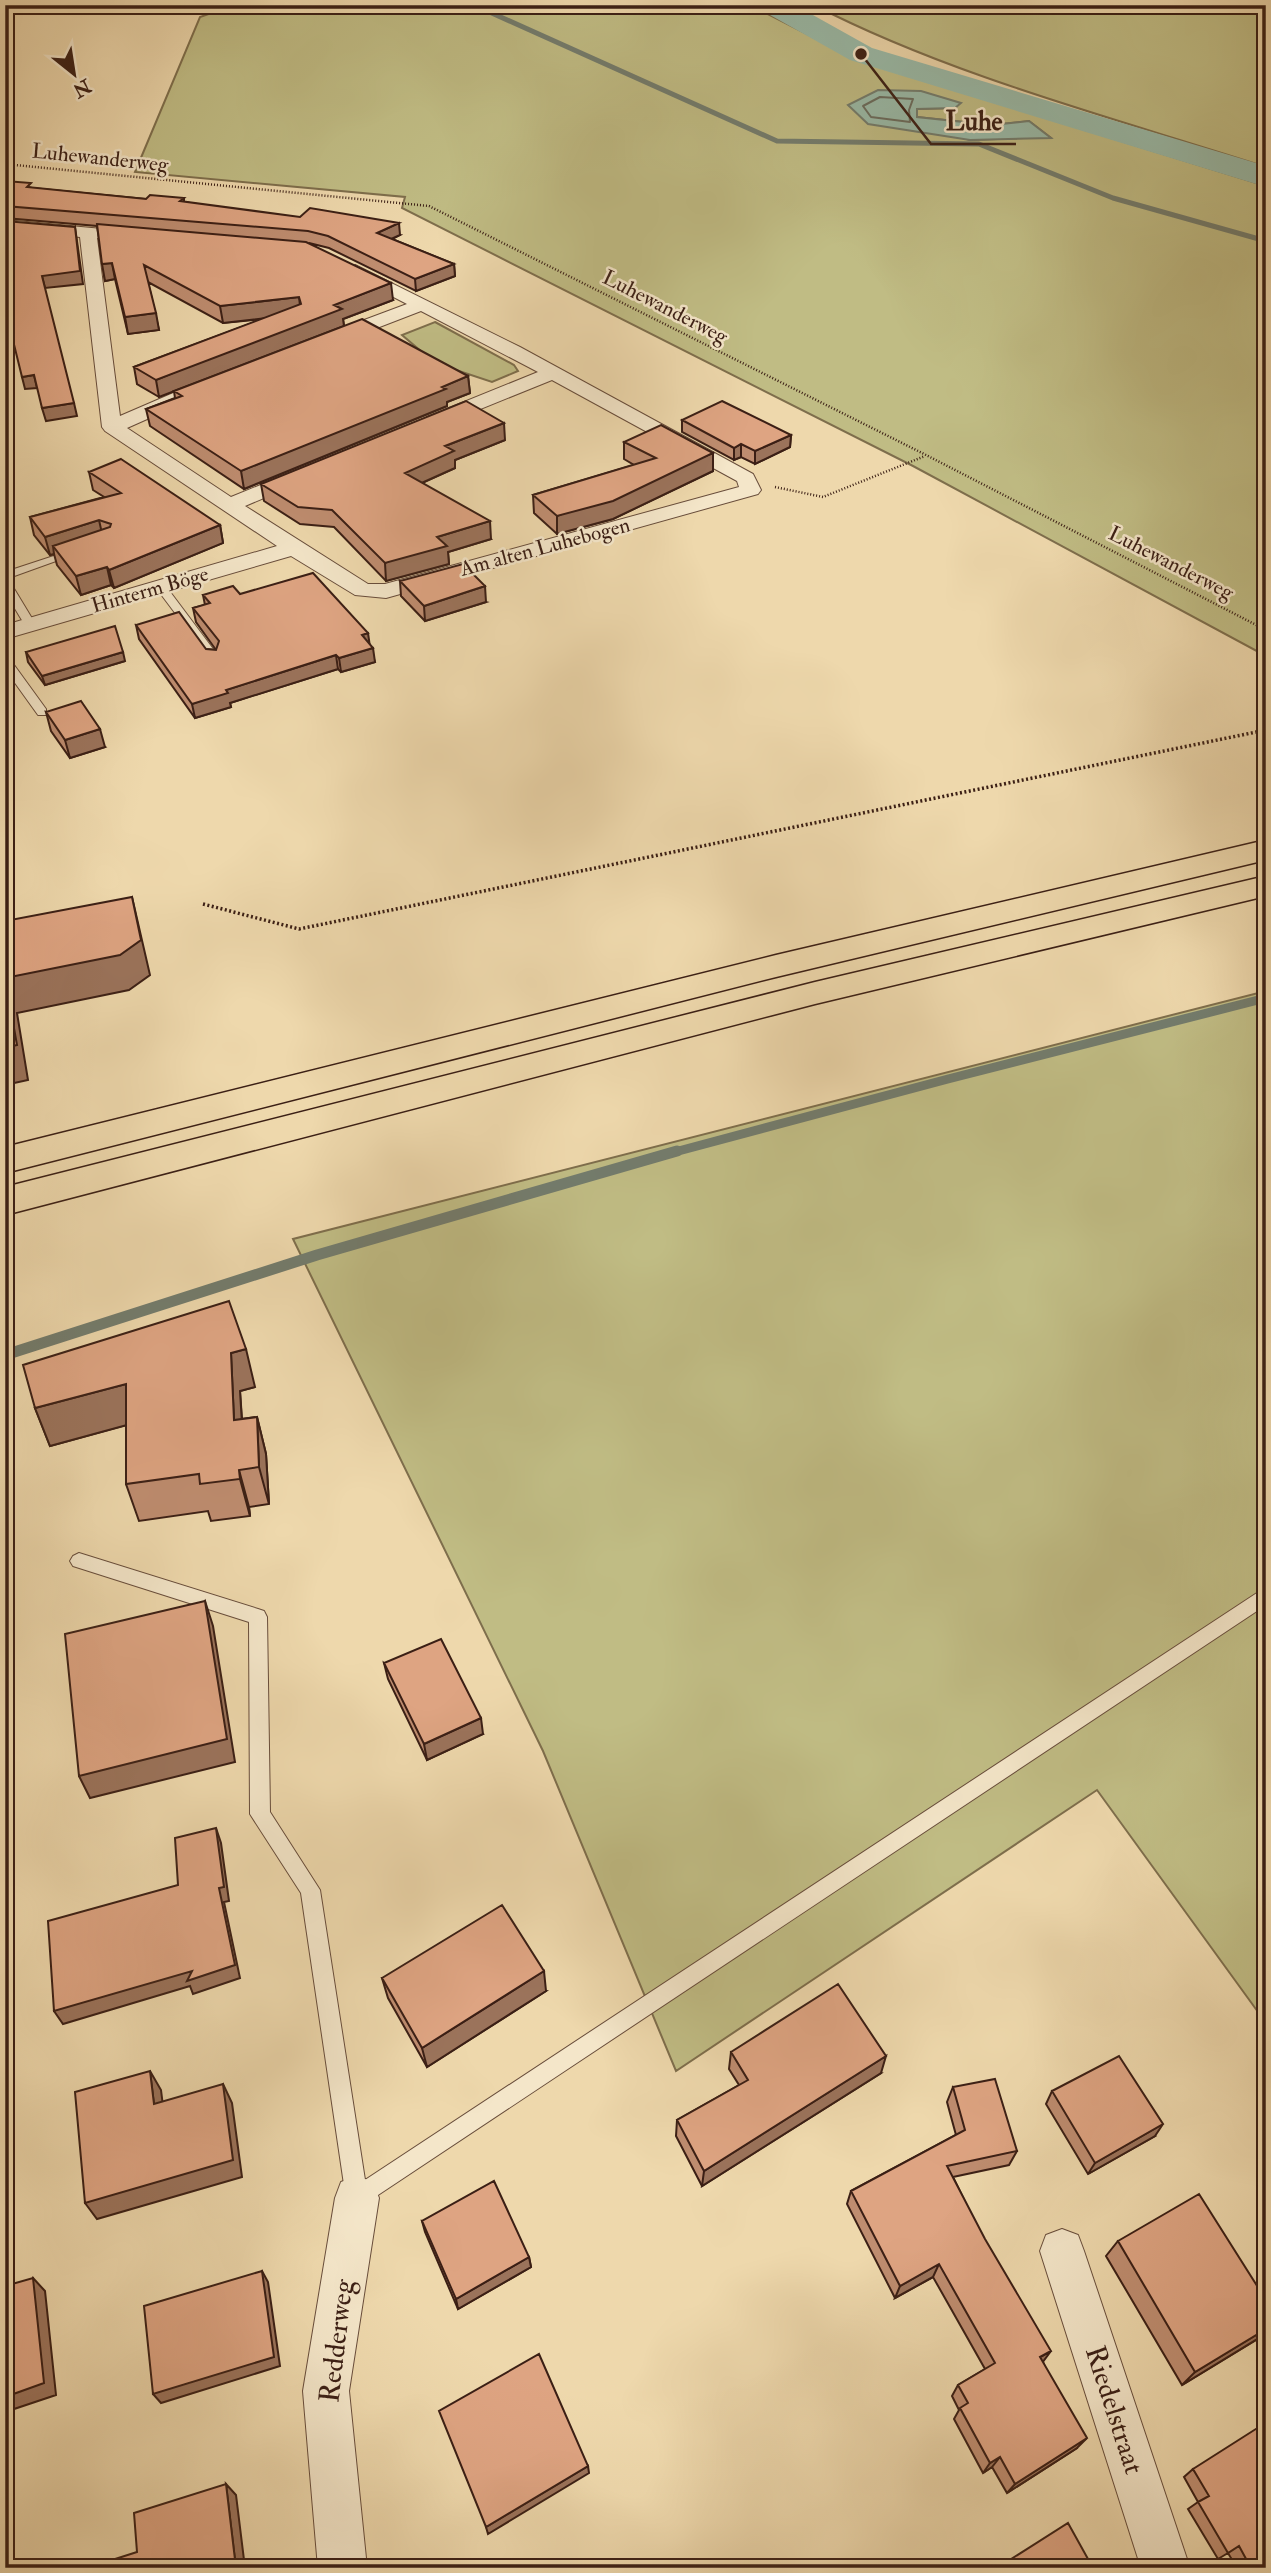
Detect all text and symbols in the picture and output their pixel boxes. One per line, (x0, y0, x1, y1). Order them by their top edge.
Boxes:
north arrow (38, 38, 108, 108)
text: N (68, 73, 96, 103)
callout: Luhe (931, 97, 1016, 144)
text: Luhe (946, 106, 1003, 138)
street label: Luhewanderweg (30, 137, 170, 179)
street label: Luhewanderweg (598, 264, 733, 350)
street label: Am alten Luhebogen (456, 511, 633, 583)
street label: Luhewanderweg (1104, 520, 1239, 606)
street label: Hinterm Böge (88, 560, 212, 620)
street label: Redderweg (312, 2276, 362, 2405)
street label: Riedelstraat (1077, 2341, 1151, 2479)

